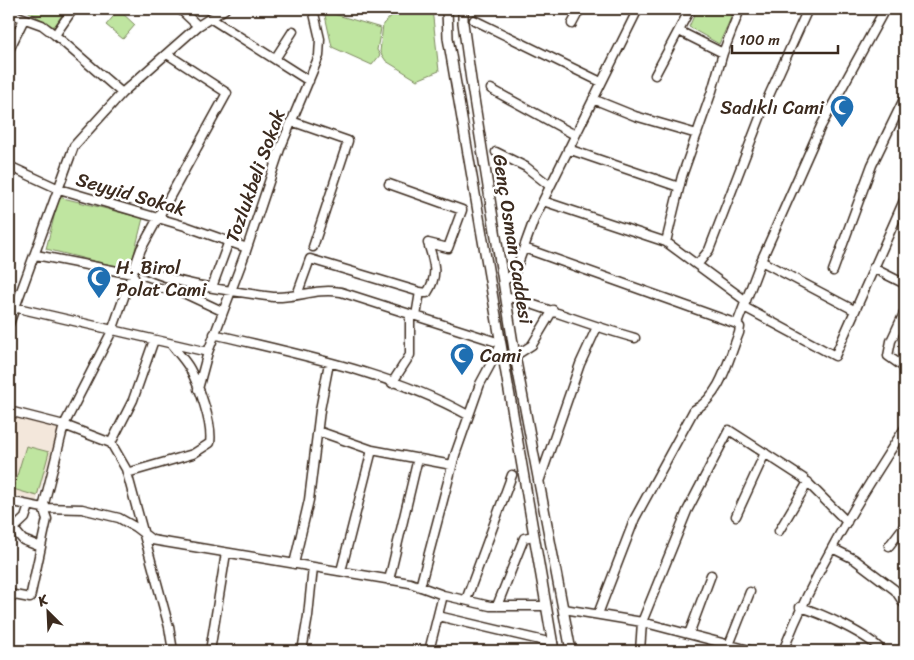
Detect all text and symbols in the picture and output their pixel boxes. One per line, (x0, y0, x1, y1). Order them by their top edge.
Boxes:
scale bar (732, 22, 838, 54)
text: 100 m (739, 27, 780, 53)
place label: Sadıklı Cami (720, 91, 825, 124)
mosque icon: Sadıklı Cami (829, 94, 855, 128)
street label: Tozlukbeli Sokak (216, 104, 295, 247)
street label: Genç Osman Caddesi (483, 152, 543, 327)
street label: Seyyid Sokak (72, 163, 190, 225)
place label: H. Birol Polat Cami (116, 251, 207, 306)
mosque icon: H. Birol Polat Cami (86, 265, 112, 299)
place label: Cami (480, 339, 522, 372)
mosque icon: Cami (449, 342, 475, 376)
text: K (33, 587, 53, 614)
north arrow (22, 588, 72, 638)

